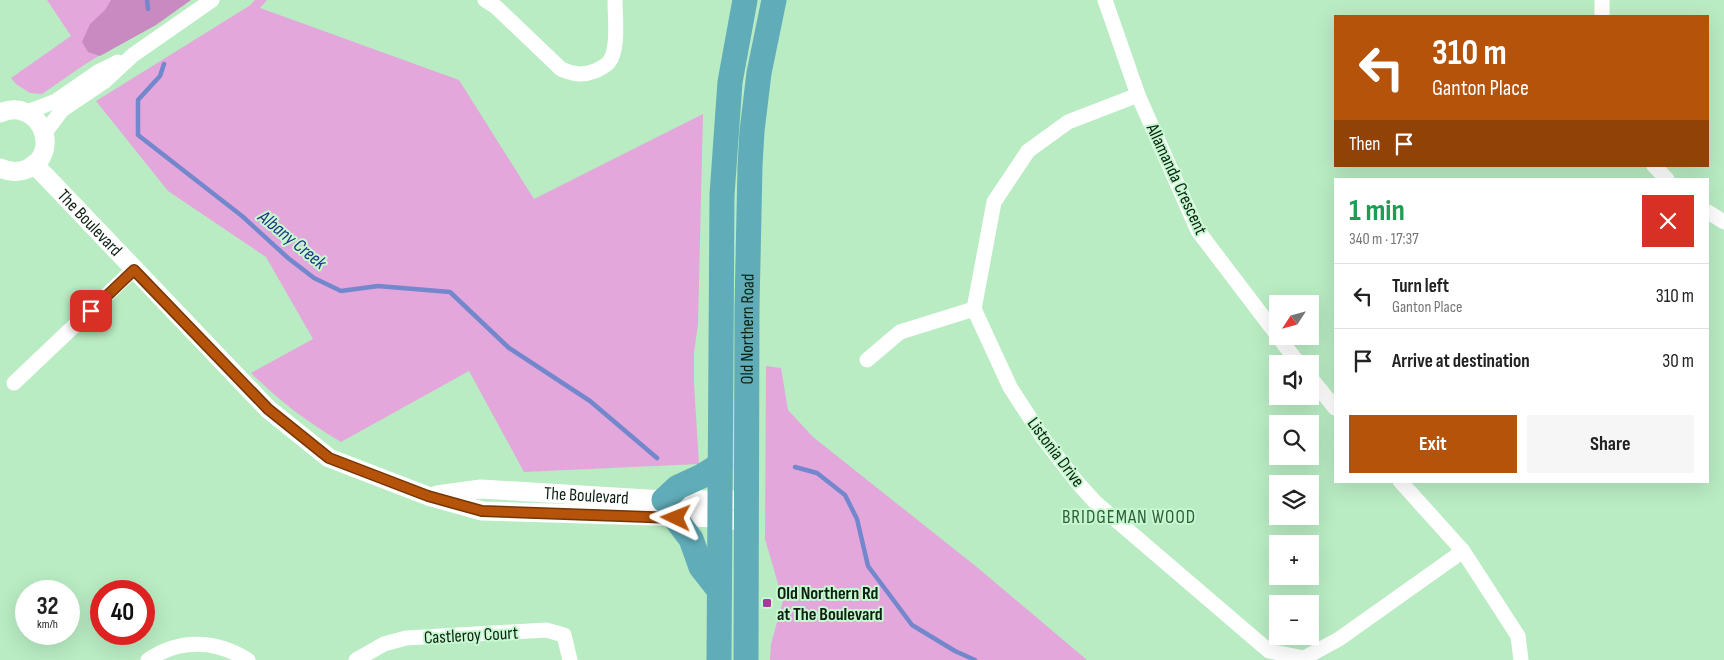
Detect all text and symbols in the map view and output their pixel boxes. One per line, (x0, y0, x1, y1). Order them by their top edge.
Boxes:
text: 310 m (1432, 32, 1507, 75)
icon: left (1349, 35, 1414, 100)
text: Ganton Place (1432, 75, 1529, 102)
street label: Allamanda Crescent (1141, 119, 1212, 238)
icon: arrive (1390, 130, 1418, 158)
text: Then (1349, 133, 1380, 156)
street label: The Boulevard (53, 185, 126, 261)
text: 1 min (1349, 193, 1405, 229)
button: close (1642, 195, 1694, 247)
water label: Albany Creek (253, 205, 332, 275)
text: 340 m · 17:37 (1349, 230, 1419, 249)
street label: Old Northern Road (737, 273, 759, 385)
text: Turn left (1392, 275, 1449, 298)
icon: left (1349, 282, 1377, 310)
text: 310 m (1656, 285, 1694, 308)
pin (70, 290, 112, 332)
north arrow (1269, 295, 1319, 345)
map controls (1269, 295, 1319, 645)
icon: arrive (77, 297, 105, 325)
text: Ganton Place (1392, 298, 1462, 317)
icon: arrive (1349, 347, 1377, 375)
text: Arrive at destination (1392, 350, 1530, 373)
text: 30 m (1662, 350, 1694, 373)
button: sound (1269, 355, 1319, 405)
street label: Listonia Drive (1023, 413, 1089, 491)
button: search (1269, 415, 1319, 465)
button: Exit (1349, 415, 1517, 473)
button: Share (1527, 415, 1694, 473)
button: layers (1269, 475, 1319, 525)
street label: The Boulevard (544, 483, 629, 509)
position arrow (649, 491, 701, 543)
district label: BRIDGEMAN WOOD (1062, 506, 1196, 529)
button: + (1269, 535, 1319, 585)
speed limit sign: 40 (90, 580, 155, 645)
place label: Old Northern Rd at The Boulevard (777, 583, 883, 625)
text: 32 (36, 591, 59, 622)
button: − (1269, 595, 1319, 645)
marker: Old Northern Rd at The Boulevard (761, 597, 773, 609)
text: km/h (37, 617, 58, 632)
street label: Castleroy Court (423, 623, 519, 648)

